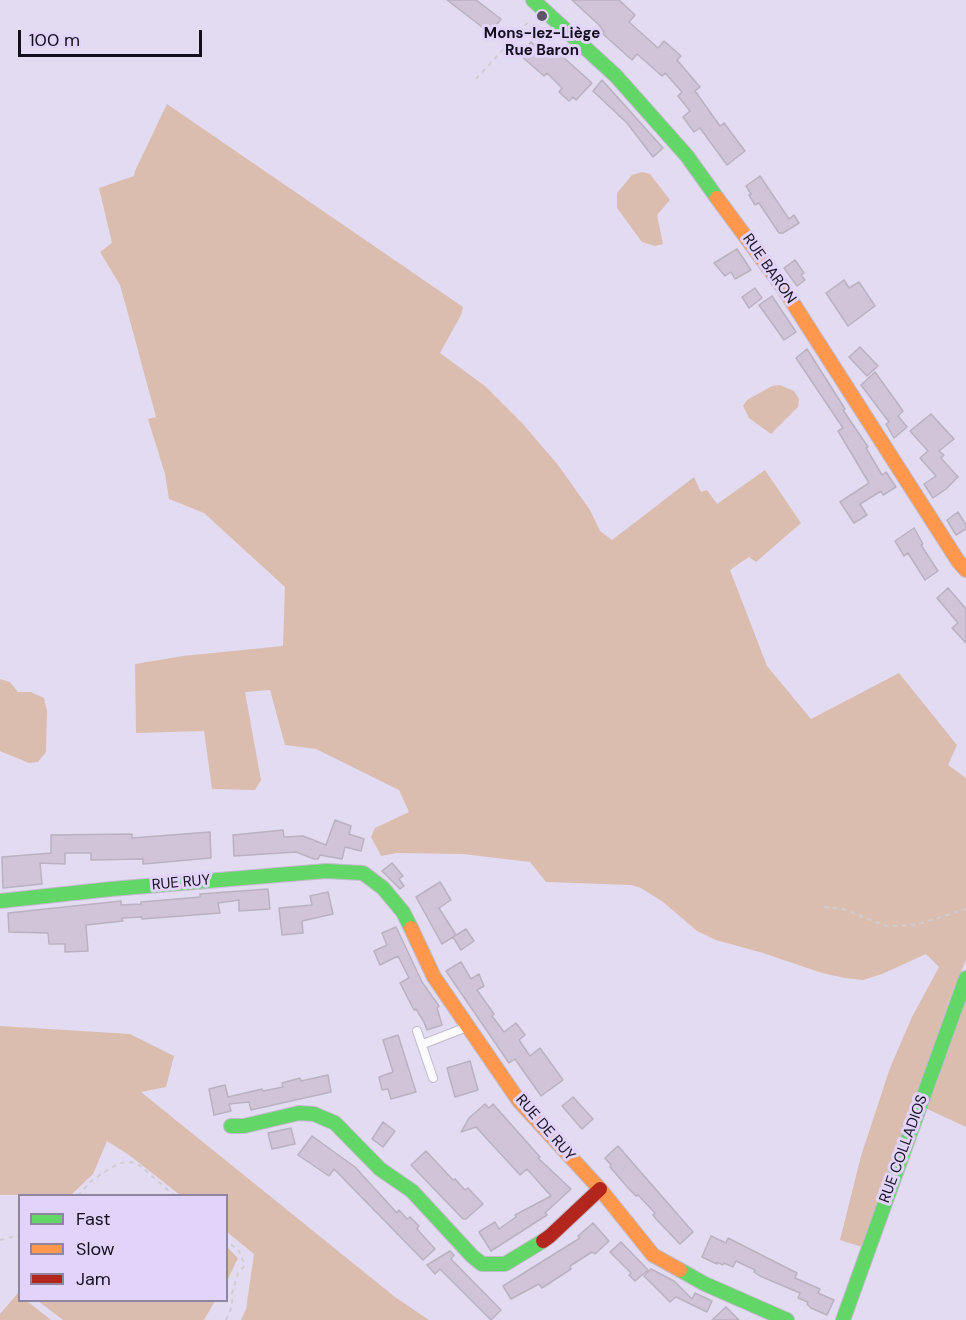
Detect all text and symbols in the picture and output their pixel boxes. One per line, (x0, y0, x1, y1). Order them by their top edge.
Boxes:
marker: Mons-lez-Liège Rue Baron (535, 9, 549, 23)
scale bar (21, 18, 206, 56)
place label: Mons-lez-Liège Rue Baron (484, 25, 600, 60)
text: 100 m (29, 28, 80, 52)
street label: RUE BARON (738, 231, 800, 307)
street label: RUE RUY (151, 871, 211, 895)
street label: RUE DE RUY (511, 1091, 579, 1165)
street label: RUE COLLADIOS (876, 1093, 932, 1205)
legend (18, 1194, 228, 1302)
text: Fast (76, 1207, 111, 1231)
text: Slow (76, 1237, 115, 1261)
text: Jam (76, 1267, 111, 1291)

